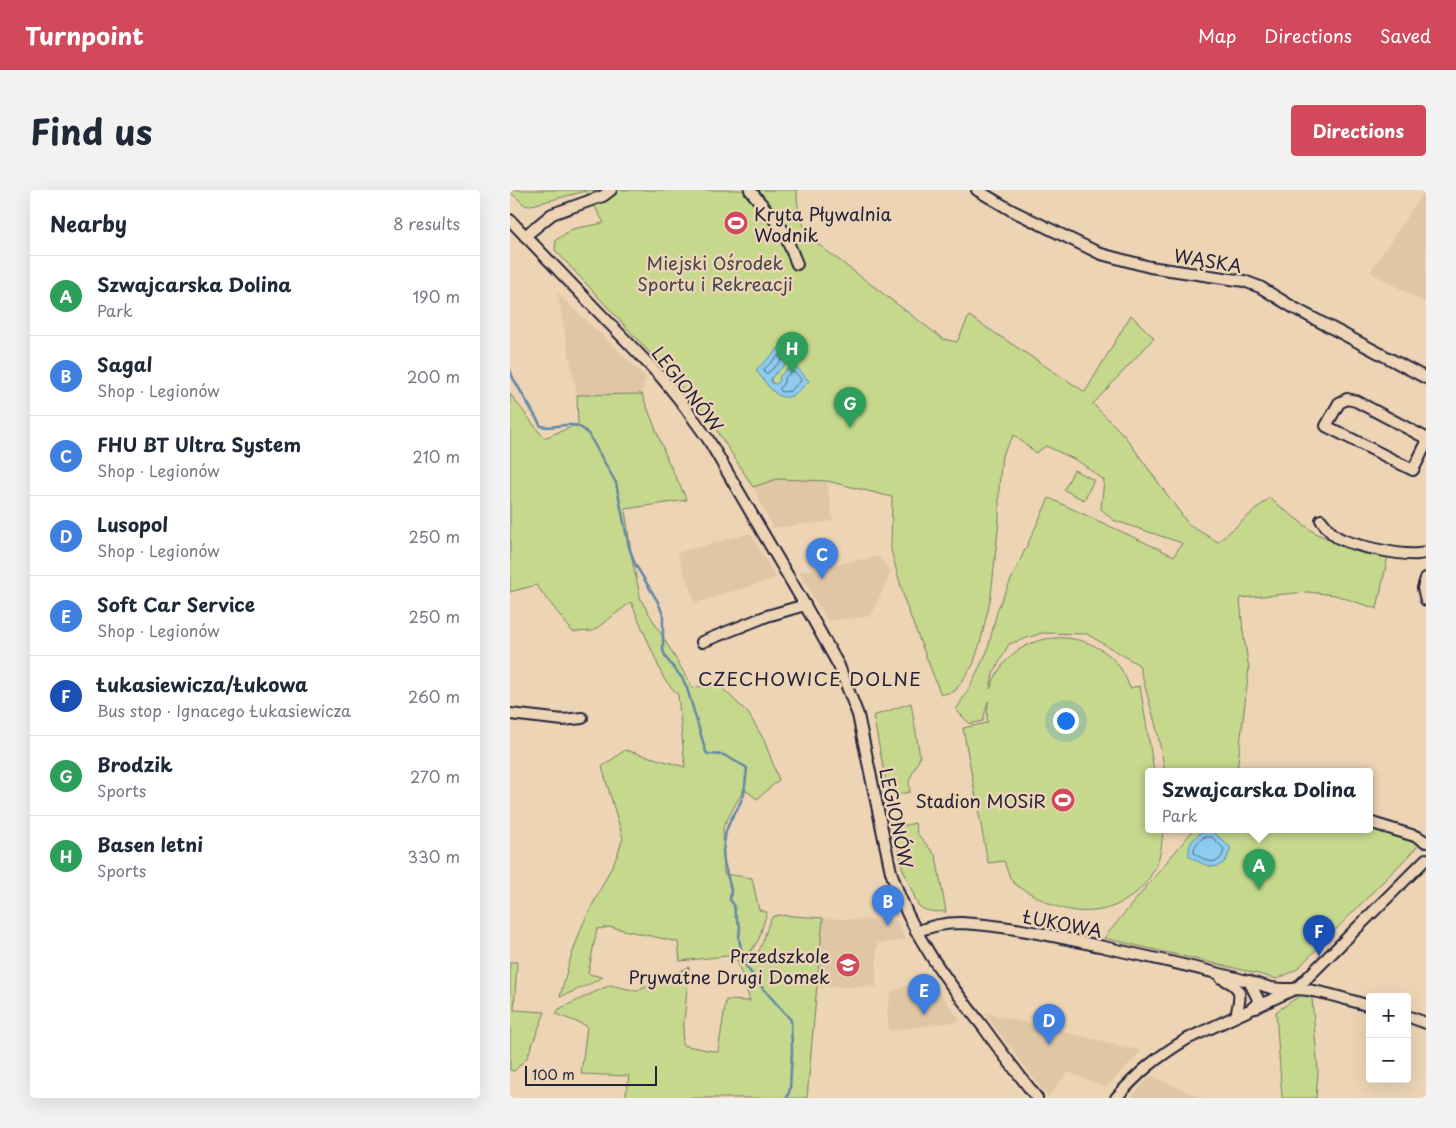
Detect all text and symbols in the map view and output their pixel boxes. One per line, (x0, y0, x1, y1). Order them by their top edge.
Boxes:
text: Turnpoint (25, 17, 144, 53)
text: Map (1198, 22, 1236, 49)
text: Directions (1264, 22, 1352, 49)
text: Saved (1380, 22, 1431, 49)
text: Find us (30, 104, 152, 157)
button: Directions (1291, 105, 1426, 156)
place label: Kryta Pływalnia Wodnik (754, 200, 892, 248)
text: Nearby (50, 207, 127, 239)
sports icon: Kryta Pływalnia Wodnik (723, 210, 749, 236)
text: 8 results (393, 211, 460, 235)
street label: WĄSKA (1172, 241, 1244, 279)
park label: Miejski Ośrodek Sportu i Rekreacji (637, 249, 793, 297)
text: Szwajcarska Dolina (97, 270, 292, 298)
text: A (60, 284, 72, 308)
text: 190 m (412, 284, 460, 308)
text: Park (97, 298, 133, 322)
pin: H (776, 332, 808, 373)
street label: LEGIONÓW (646, 340, 730, 438)
text: Sagal (97, 350, 152, 378)
text: B (61, 364, 71, 388)
text: 200 m (407, 364, 460, 388)
text: Shop · Legionów (97, 378, 220, 402)
pin: G (834, 387, 866, 428)
text: FHU BT Ultra System (97, 430, 301, 458)
text: C (60, 444, 72, 468)
text: 210 m (412, 444, 460, 468)
text: Shop · Legionów (97, 458, 220, 482)
text: Lusopol (97, 510, 168, 538)
text: D (60, 524, 72, 548)
text: 250 m (409, 524, 460, 548)
text: Shop · Legionów (97, 538, 220, 562)
pin: C (806, 538, 838, 579)
text: Soft Car Service (97, 590, 255, 618)
text: E (61, 604, 71, 628)
text: 250 m (409, 604, 460, 628)
text: Shop · Legionów (97, 618, 220, 642)
district label: CZECHOWICE DOLNE (698, 664, 922, 692)
text: Łukasiewicza/Łukowa (97, 670, 308, 698)
text: F (61, 684, 71, 708)
text: 260 m (408, 684, 460, 708)
text: Bus stop · Ignacego Łukasiewicza (97, 698, 351, 722)
your location (1053, 708, 1079, 734)
text: Brodzik (97, 750, 173, 778)
text: G (59, 764, 73, 788)
text: 270 m (410, 764, 460, 788)
street label: LEGIONÓW (873, 765, 921, 871)
popup (1145, 768, 1373, 833)
text: Szwajcarska Dolina (1162, 775, 1356, 803)
text: Sports (97, 778, 146, 802)
place label: Stadion MOSiR (915, 787, 1046, 814)
sports icon: Stadion MOSiR (1050, 787, 1076, 813)
text: Park (1162, 803, 1198, 827)
text: Basen letni (97, 830, 203, 858)
text: H (60, 844, 72, 868)
text: 330 m (407, 844, 460, 868)
pin: A (1243, 849, 1275, 890)
text: Sports (97, 858, 146, 882)
pin: B (872, 885, 904, 926)
street label: ŁUKOWA (1020, 902, 1105, 944)
pin: F (1303, 915, 1335, 956)
place label: Przedszkole Prywatne Drugi Domek (628, 942, 830, 990)
school or university icon: Przedszkole Prywatne Drugi Domek (835, 952, 861, 978)
pin: E (908, 974, 940, 1015)
map controls (1366, 993, 1411, 1083)
button: + (1366, 993, 1411, 1038)
pin: D (1033, 1004, 1065, 1045)
button: − (1366, 1038, 1411, 1083)
scale bar (525, 1063, 658, 1086)
text: 100 m (532, 1064, 575, 1085)

